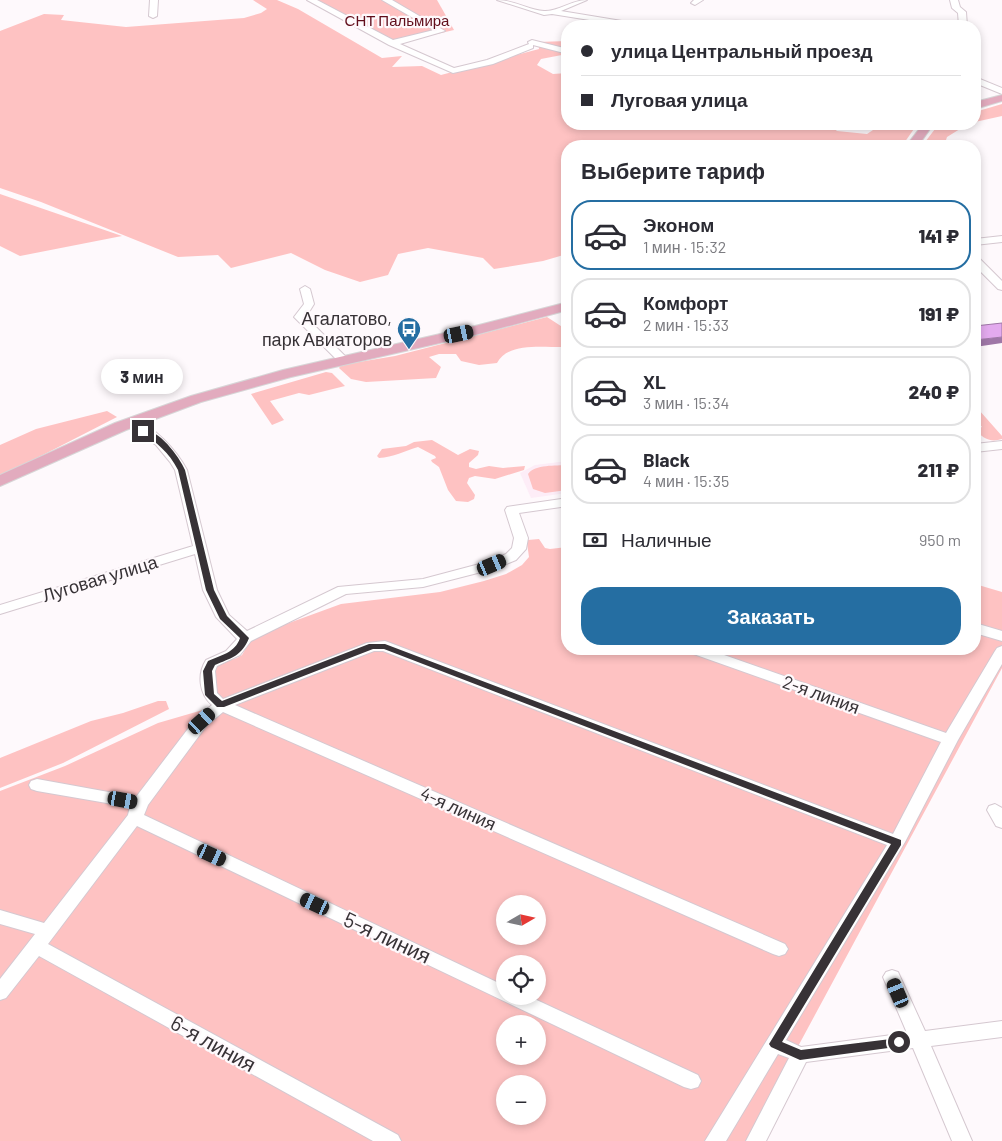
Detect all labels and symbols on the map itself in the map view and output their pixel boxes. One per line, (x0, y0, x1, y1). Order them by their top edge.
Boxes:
park label: СНТ Пальмира (345, 11, 450, 29)
place label: Агалатово, парк Авиаторов (262, 307, 392, 350)
bus stop icon: Агалатово, парк Авиаторов (396, 316, 422, 350)
car (442, 324, 475, 344)
callout: 3 мин (102, 358, 184, 394)
route end (132, 420, 154, 442)
street label: Луговая улица (39, 550, 161, 606)
car (475, 552, 508, 578)
street label: 2-я линия (780, 670, 863, 718)
car (185, 705, 218, 737)
street label: 4-я линия (417, 782, 500, 835)
car (106, 790, 139, 810)
car (195, 842, 228, 868)
car (298, 891, 331, 917)
north arrow (496, 895, 546, 945)
street label: 5-я линия (340, 906, 435, 968)
car (885, 976, 910, 1010)
street label: 6-я линия (167, 1009, 261, 1076)
route start (888, 1031, 910, 1053)

